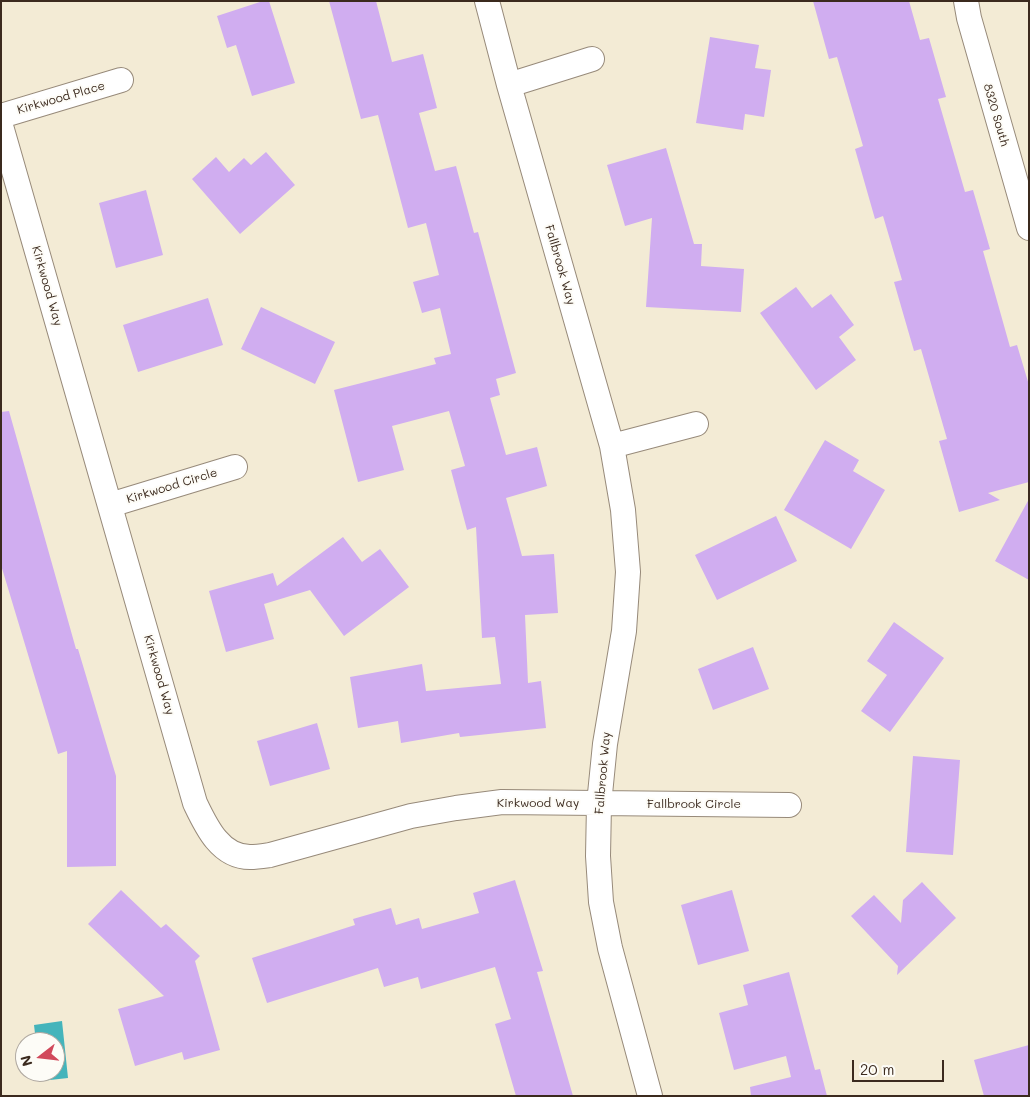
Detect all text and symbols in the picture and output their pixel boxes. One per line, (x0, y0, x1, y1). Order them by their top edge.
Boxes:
street label: Kirkwood Place (15, 79, 107, 117)
street label: 8320 South (980, 82, 1012, 148)
street label: Fallbrook Way (542, 223, 578, 307)
street label: Kirkwood Way (29, 244, 65, 328)
street label: Kirkwood Circle (125, 465, 219, 507)
street label: Kirkwood Way (141, 633, 177, 717)
street label: Fallbrook Way (592, 731, 614, 815)
street label: Kirkwood Way (497, 796, 579, 810)
street label: Fallbrook Circle (647, 797, 741, 811)
north arrow (15, 1032, 65, 1082)
scale bar (855, 1050, 948, 1082)
text: N (15, 1053, 37, 1069)
text: 20 m (860, 1059, 894, 1079)

